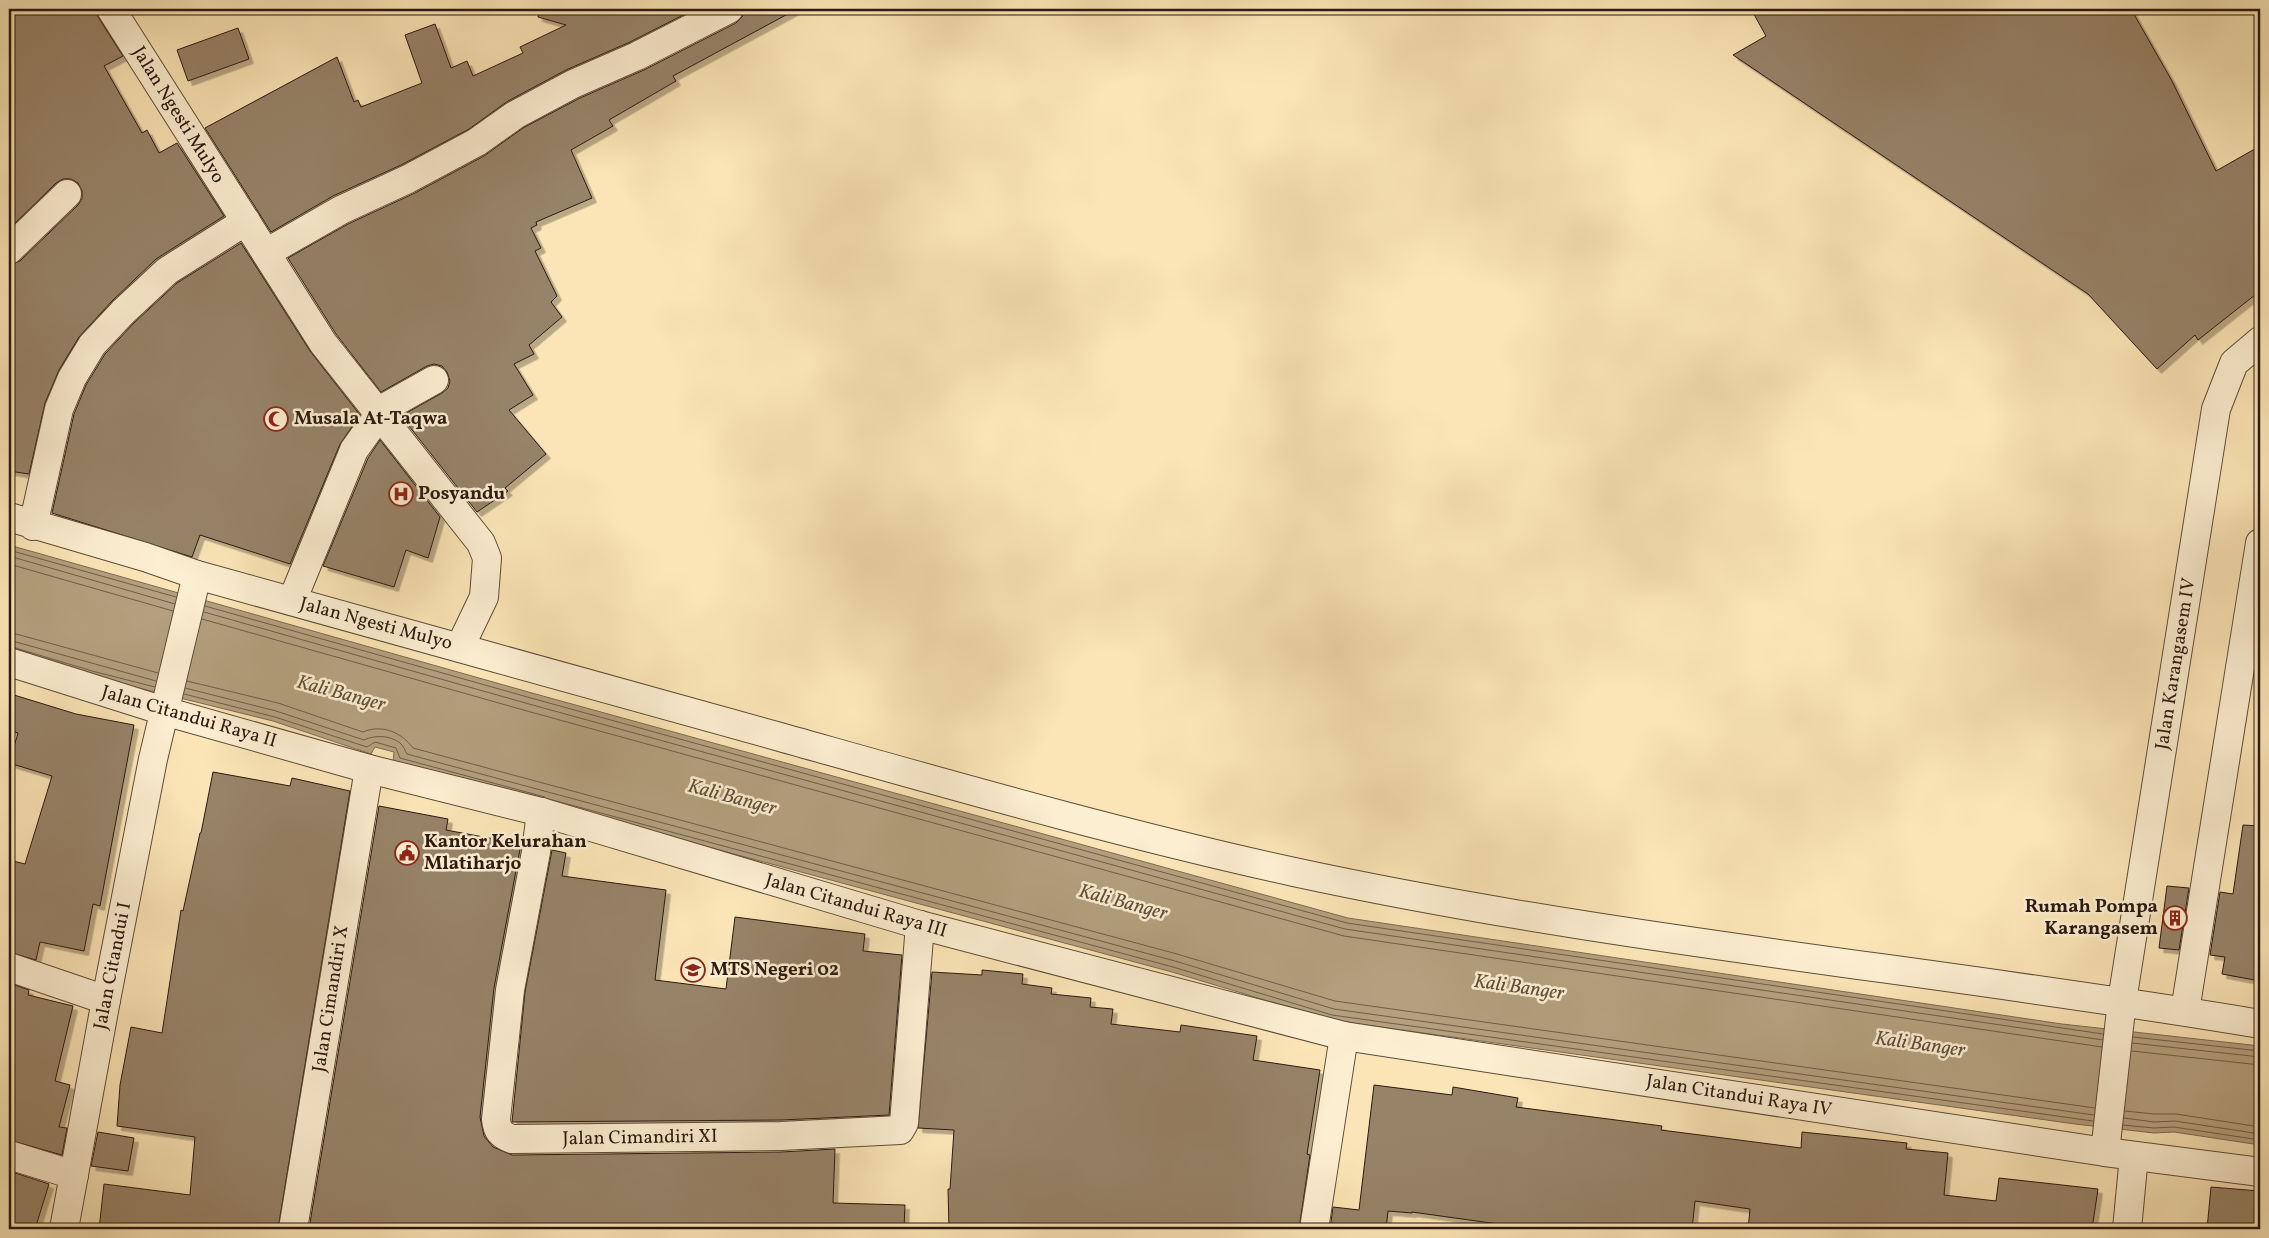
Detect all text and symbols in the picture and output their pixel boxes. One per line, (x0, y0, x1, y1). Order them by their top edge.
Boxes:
street label: Jalan Ngesti Mulyo (125, 42, 231, 188)
mosque icon: Musala At-Taqwa (263, 406, 289, 432)
place label: Musala At-Taqwa (294, 406, 447, 432)
hospital icon: Posyandu (388, 481, 414, 507)
place label: Posyandu (418, 481, 506, 507)
street label: Jalan Karangasem IV (2150, 576, 2202, 752)
street label: Jalan Ngesti Mulyo (297, 591, 455, 657)
water label: Kali Banger (293, 669, 389, 719)
street label: Jalan Citandui Raya II (98, 679, 280, 755)
water label: Kali Banger (684, 773, 780, 823)
place label: Kantor Kelurahan Mlatiharjo (424, 829, 587, 877)
public building icon: Kantor Kelurahan Mlatiharjo (394, 840, 420, 866)
street label: Jalan Citandui Raya III (762, 868, 950, 944)
water label: Kali Banger (1075, 878, 1171, 928)
place label: Rumah Pompa Karangasem (2025, 894, 2158, 942)
street label: Jalan Citandui I (88, 900, 138, 1032)
building icon: Rumah Pompa Karangasem (2162, 905, 2188, 931)
street label: Jalan Cimandiri X (307, 924, 355, 1074)
school or university icon: MTS Negeri 02 (680, 957, 706, 983)
place label: MTS Negeri 02 (710, 957, 839, 983)
water label: Kali Banger (1472, 968, 1566, 1008)
water label: Kali Banger (1873, 1025, 1967, 1065)
street label: Jalan Citandui Raya IV (1644, 1068, 1834, 1124)
street label: Jalan Cimandiri XI (562, 1124, 718, 1152)

